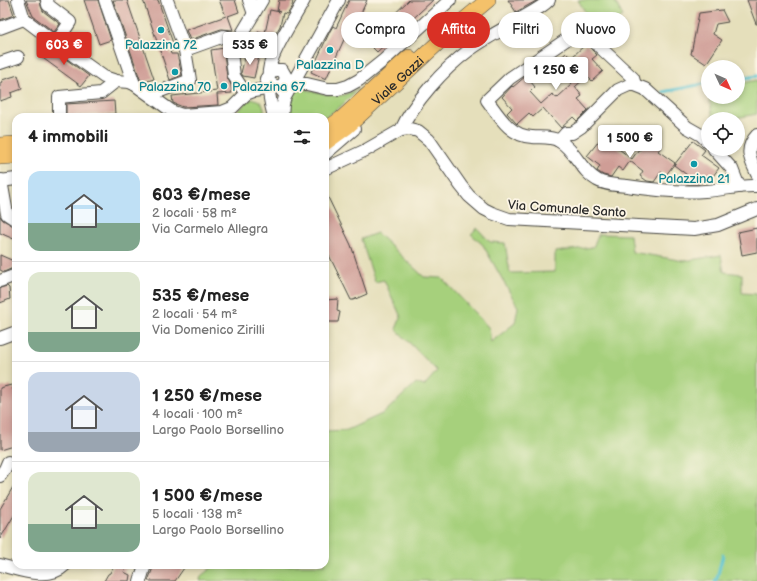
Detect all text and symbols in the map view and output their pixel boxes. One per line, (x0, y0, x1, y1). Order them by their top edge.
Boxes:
chip: Compra (341, 12, 419, 48)
chip: Affitta (427, 12, 490, 48)
chip: Filtri (498, 12, 553, 48)
chip: Nuovo (561, 12, 630, 48)
marker: Palazzina 72 (156, 25, 166, 35)
pin: 603 € (36, 32, 92, 66)
pin: 535 € (222, 32, 278, 66)
text: 603 € (46, 37, 82, 53)
place label: Palazzina 72 (125, 37, 198, 53)
text: 535 € (232, 37, 268, 53)
marker: Palazzina D (325, 45, 335, 55)
street label: Viale Gazzi (369, 53, 428, 109)
place label: Palazzina D (296, 57, 364, 73)
pin: 1 250 € (519, 57, 593, 91)
north arrow (701, 60, 745, 104)
map controls (701, 60, 745, 156)
text: 1 250 € (533, 62, 579, 78)
marker: Palazzina 70 (170, 67, 180, 77)
place label: Palazzina 70 (139, 79, 212, 95)
place label: Palazzina 67 (232, 79, 306, 95)
marker: Palazzina 67 (219, 81, 229, 91)
button: locate (701, 112, 745, 156)
pin: 1 500 € (593, 125, 667, 159)
icon: filters (291, 126, 313, 148)
text: 4 immobili (28, 127, 108, 147)
text: 1 500 € (607, 130, 653, 146)
marker: Palazzina 21 (689, 159, 699, 169)
place label: Palazzina 21 (658, 171, 730, 187)
text: 603 €/mese (152, 185, 251, 205)
icon: home (60, 187, 108, 235)
street label: Via Comunale Santo (507, 197, 627, 221)
text: 2 locali · 58 m² (152, 205, 237, 221)
text: Via Carmelo Allegra (152, 221, 268, 237)
text: 535 €/mese (152, 286, 249, 306)
icon: home (60, 288, 108, 336)
text: 2 locali · 54 m² (152, 306, 237, 322)
text: Via Domenico Zirilli (152, 322, 265, 338)
text: 1 250 €/mese (152, 386, 262, 406)
icon: home (60, 388, 108, 436)
text: 4 locali · 100 m² (152, 406, 243, 422)
text: Largo Paolo Borsellino (152, 422, 284, 438)
text: 1 500 €/mese (152, 486, 263, 506)
icon: home (60, 488, 108, 536)
text: 5 locali · 138 m² (152, 506, 242, 522)
text: Largo Paolo Borsellino (152, 522, 284, 538)

